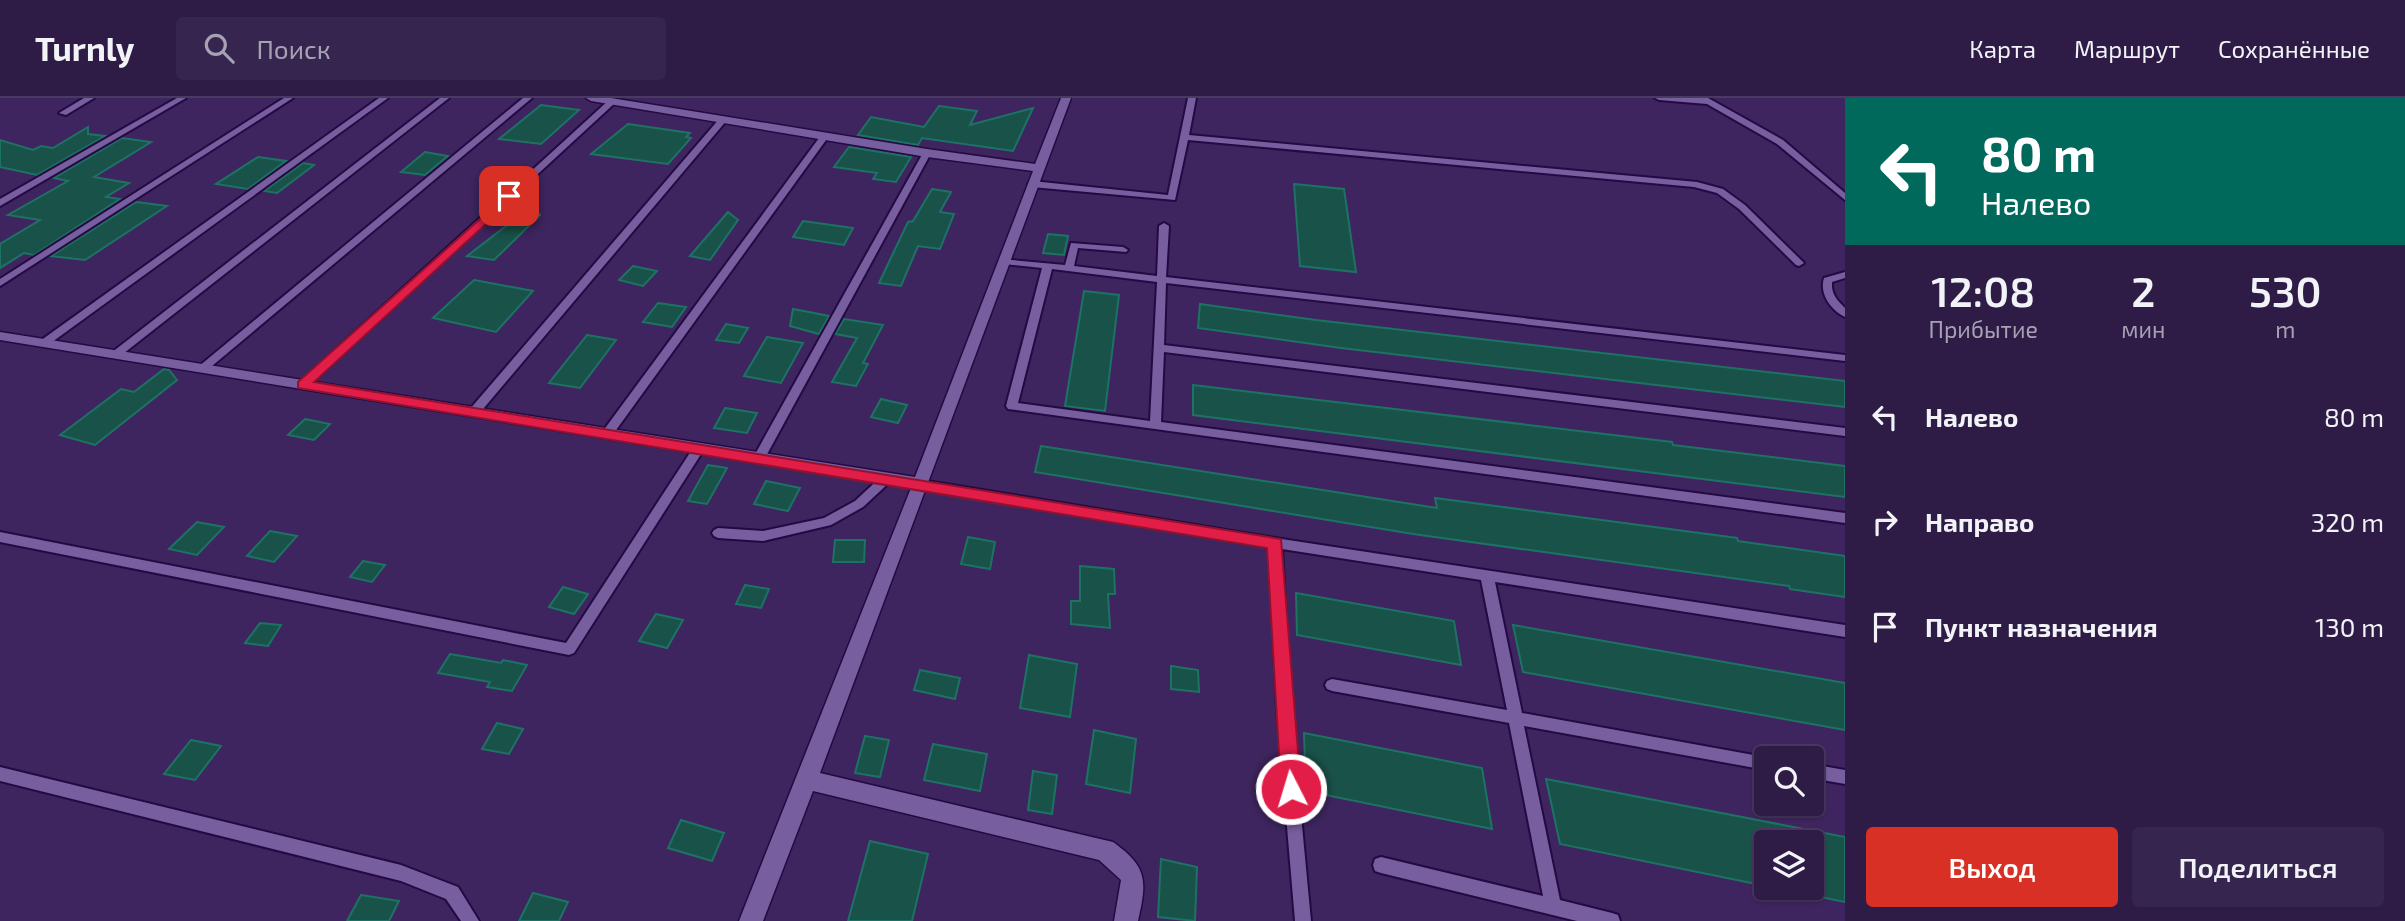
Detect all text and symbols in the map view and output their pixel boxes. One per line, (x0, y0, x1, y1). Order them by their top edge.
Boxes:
search box (176, 17, 666, 80)
text: Turnly (35, 28, 134, 68)
icon: search (200, 29, 238, 67)
text: Поиск (256, 33, 331, 64)
text: Карта (1969, 34, 2036, 63)
text: Маршрут (2074, 34, 2180, 63)
text: Сохранённые (2218, 34, 2370, 63)
text: 80 m (1981, 123, 2096, 182)
icon: left (1866, 126, 1957, 217)
pin (479, 166, 539, 226)
icon: arrive (490, 177, 528, 215)
text: Налево (1981, 183, 2091, 221)
text: 12:08 (1931, 265, 2035, 315)
text: 2 (2131, 265, 2155, 315)
text: 530 (2249, 265, 2321, 315)
text: Прибытие (1929, 315, 2038, 343)
text: мин (2121, 315, 2165, 343)
text: m (2275, 315, 2295, 343)
icon: left (1866, 398, 1904, 436)
text: Налево (1925, 401, 2018, 432)
text: 80 m (2324, 401, 2384, 432)
icon: right (1866, 503, 1904, 541)
text: Направо (1925, 506, 2034, 537)
text: 320 m (2311, 506, 2384, 537)
icon: arrive (1866, 608, 1904, 646)
text: Пункт назначения (1925, 611, 2158, 642)
text: 130 m (2315, 611, 2384, 642)
map controls (1754, 746, 1824, 900)
button: search (1754, 746, 1824, 816)
position arrow (1254, 752, 1328, 826)
button: Выход (1866, 827, 2118, 907)
button: Поделиться (2132, 827, 2384, 907)
button: layers (1754, 830, 1824, 900)

